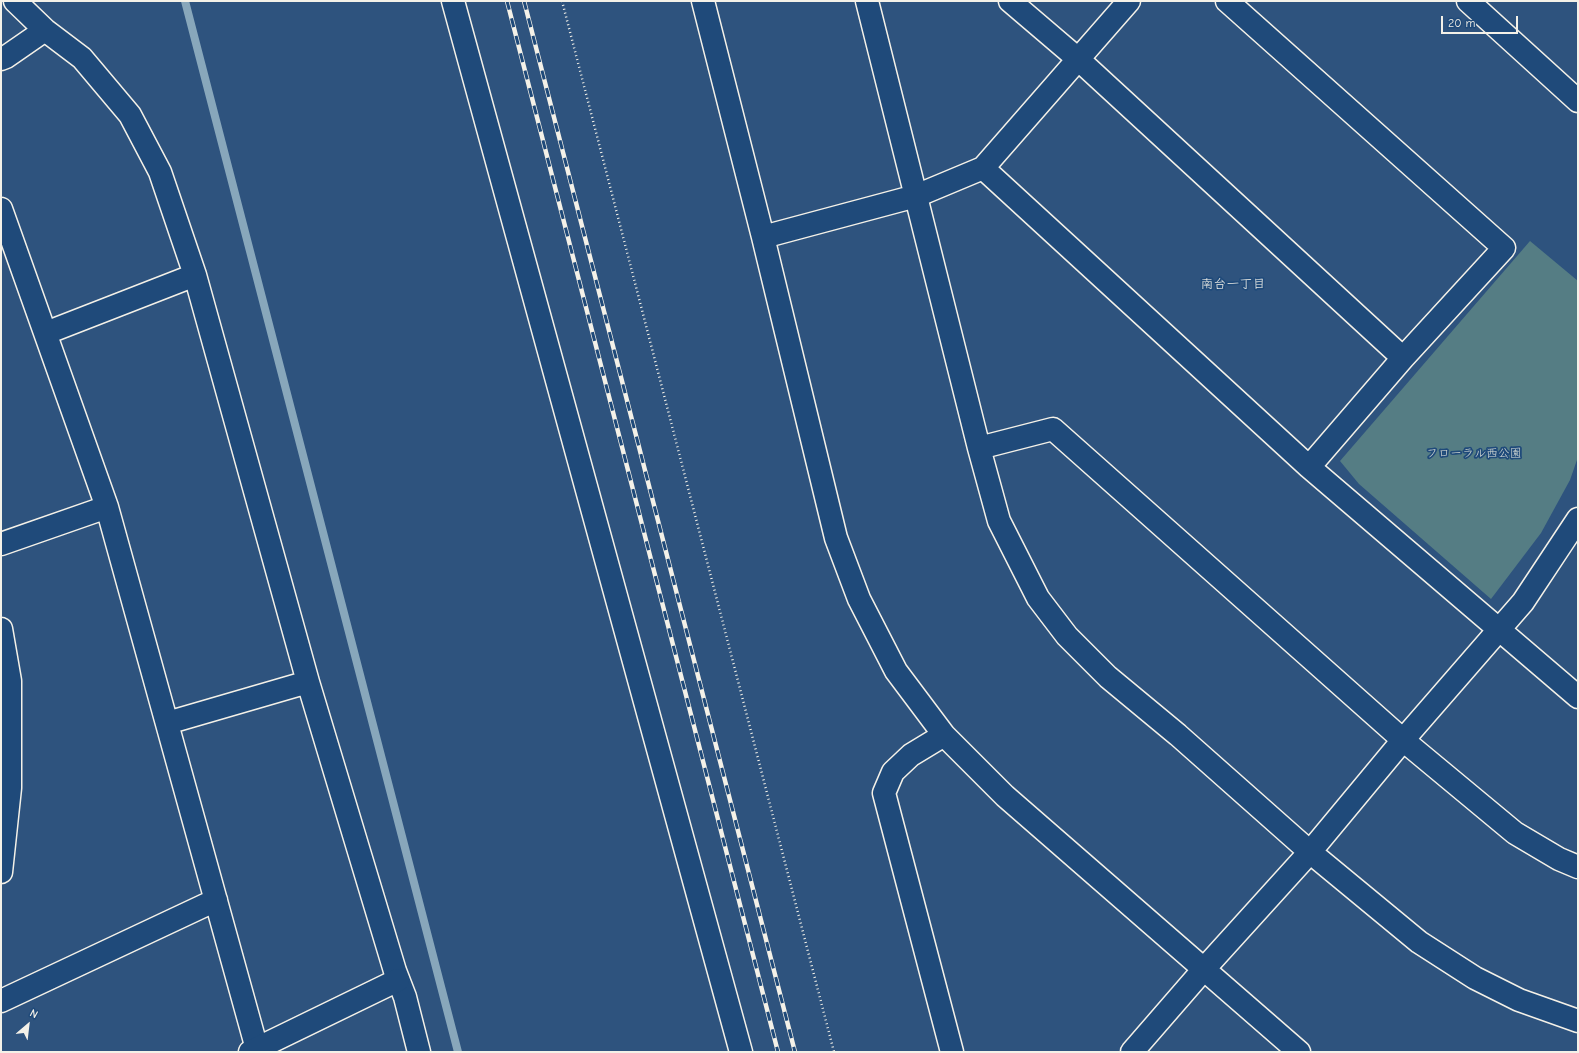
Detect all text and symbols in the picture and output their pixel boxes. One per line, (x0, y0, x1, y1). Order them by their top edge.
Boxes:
scale bar (1443, 8, 1520, 34)
text: 20 m (1448, 16, 1476, 30)
district label: 南台一丁目 (1201, 276, 1265, 292)
park label: フローラル西公園 (1426, 447, 1522, 461)
north arrow (8, 1005, 48, 1045)
text: N (28, 1007, 40, 1021)

